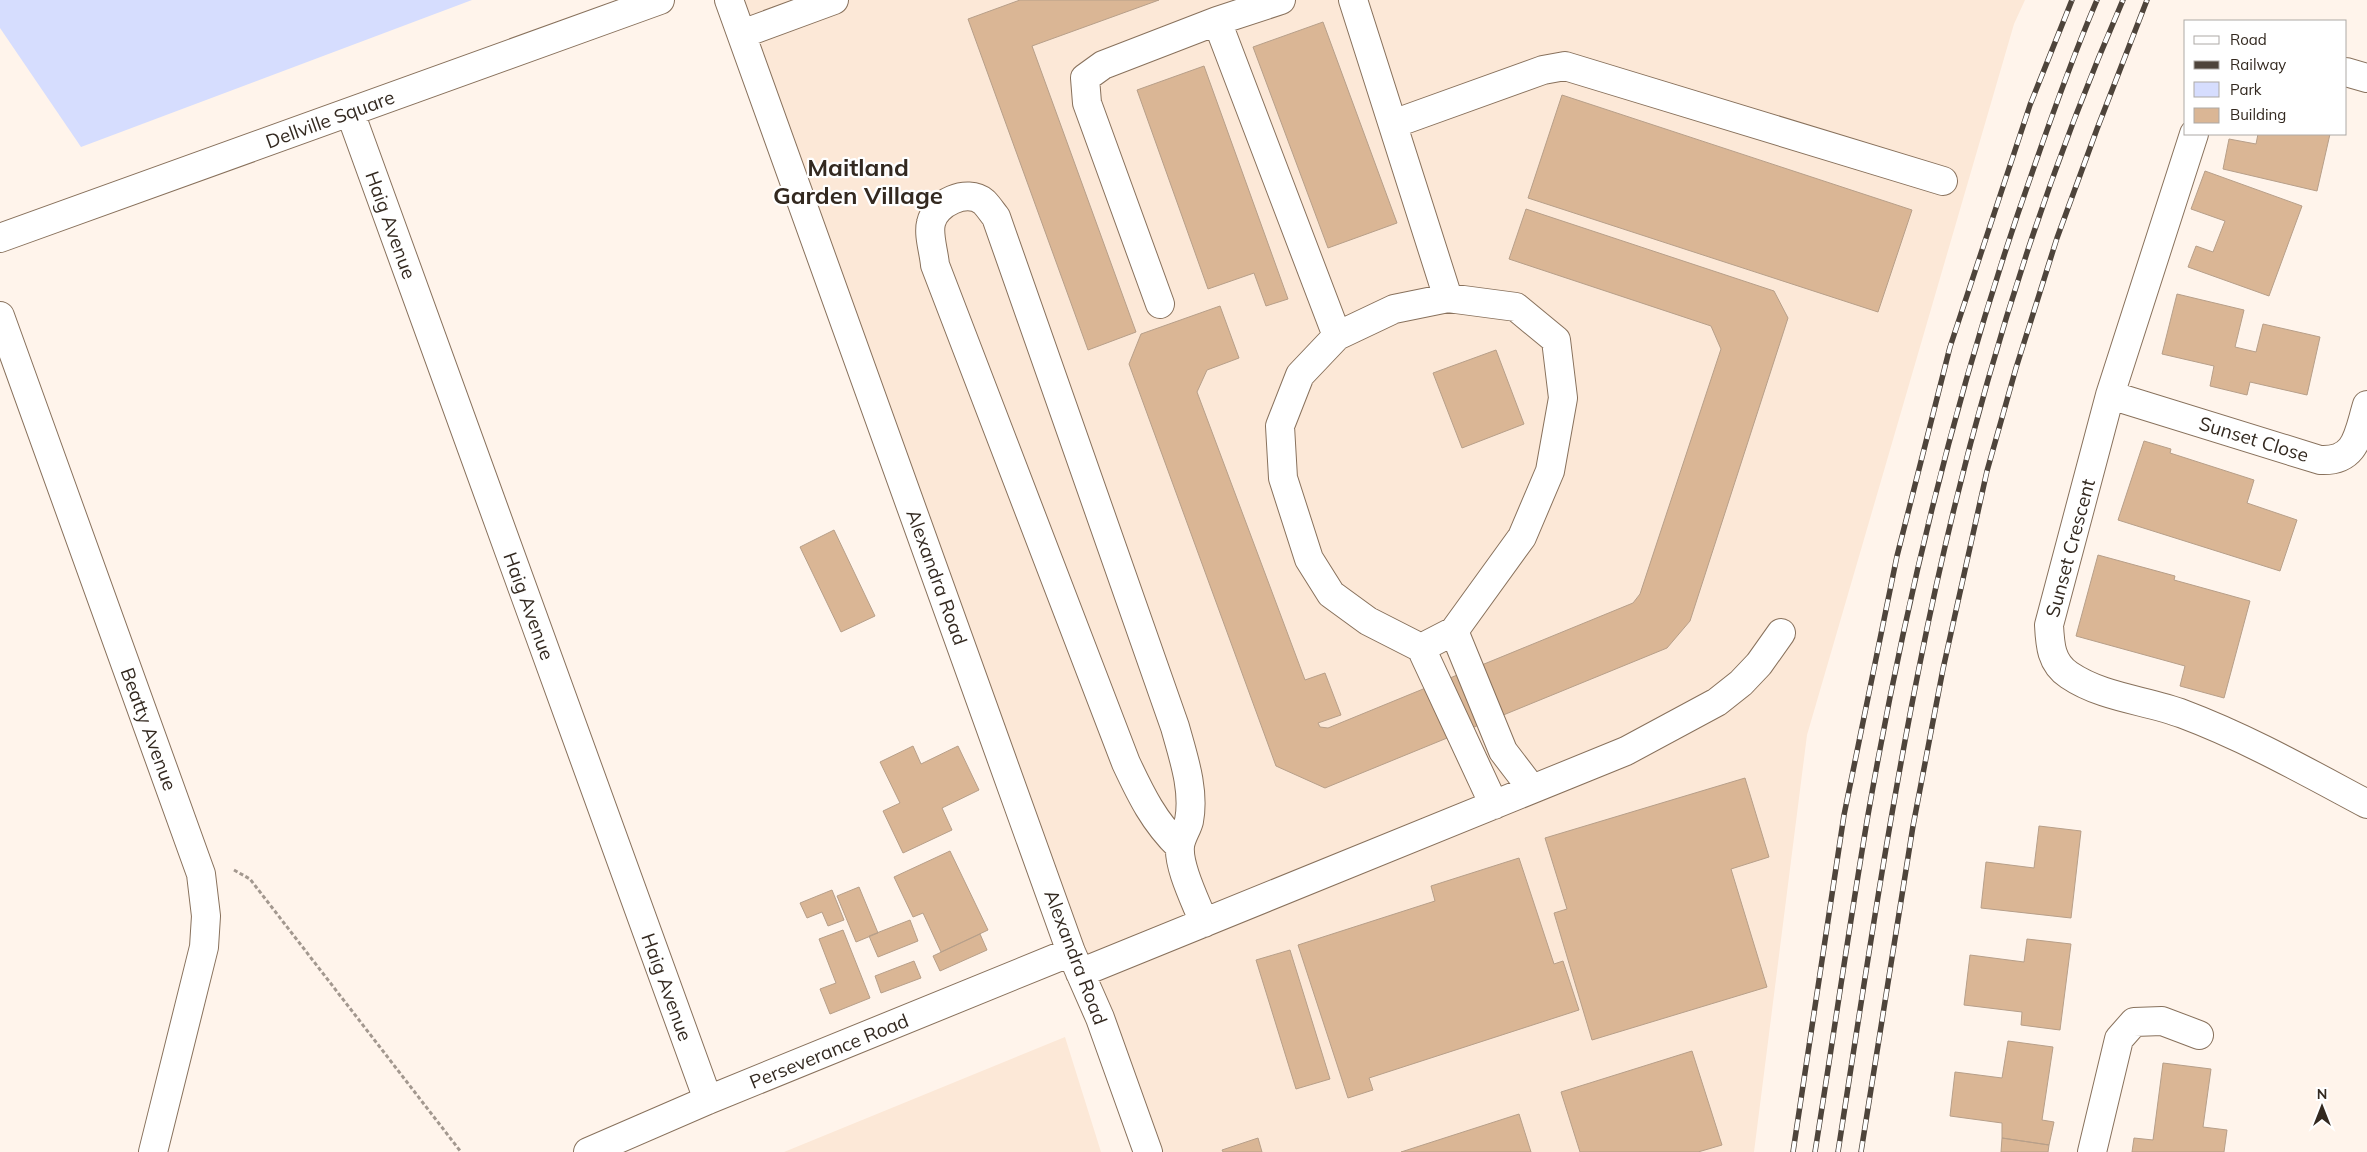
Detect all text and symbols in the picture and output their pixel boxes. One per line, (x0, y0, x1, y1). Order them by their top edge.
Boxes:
legend (2184, 20, 2347, 135)
text: Road (2230, 30, 2267, 49)
text: Railway (2230, 55, 2286, 74)
text: Park (2230, 80, 2262, 99)
street label: Dellville Square (262, 85, 398, 153)
text: Building (2230, 105, 2286, 124)
district label: Maitland Garden Village (773, 152, 943, 210)
street label: Haig Avenue (360, 168, 422, 282)
street label: Sunset Close (2196, 411, 2312, 467)
street label: Sunset Crescent (2040, 476, 2100, 620)
street label: Alexandra Road (901, 506, 973, 648)
street label: Haig Avenue (498, 549, 560, 663)
street label: Beatty Avenue (116, 664, 182, 794)
street label: Alexandra Road (1039, 886, 1113, 1028)
street label: Haig Avenue (636, 930, 698, 1044)
street label: Perseverance Road (746, 1008, 912, 1094)
north arrow (2297, 1082, 2347, 1132)
text: N (2317, 1085, 2327, 1103)

